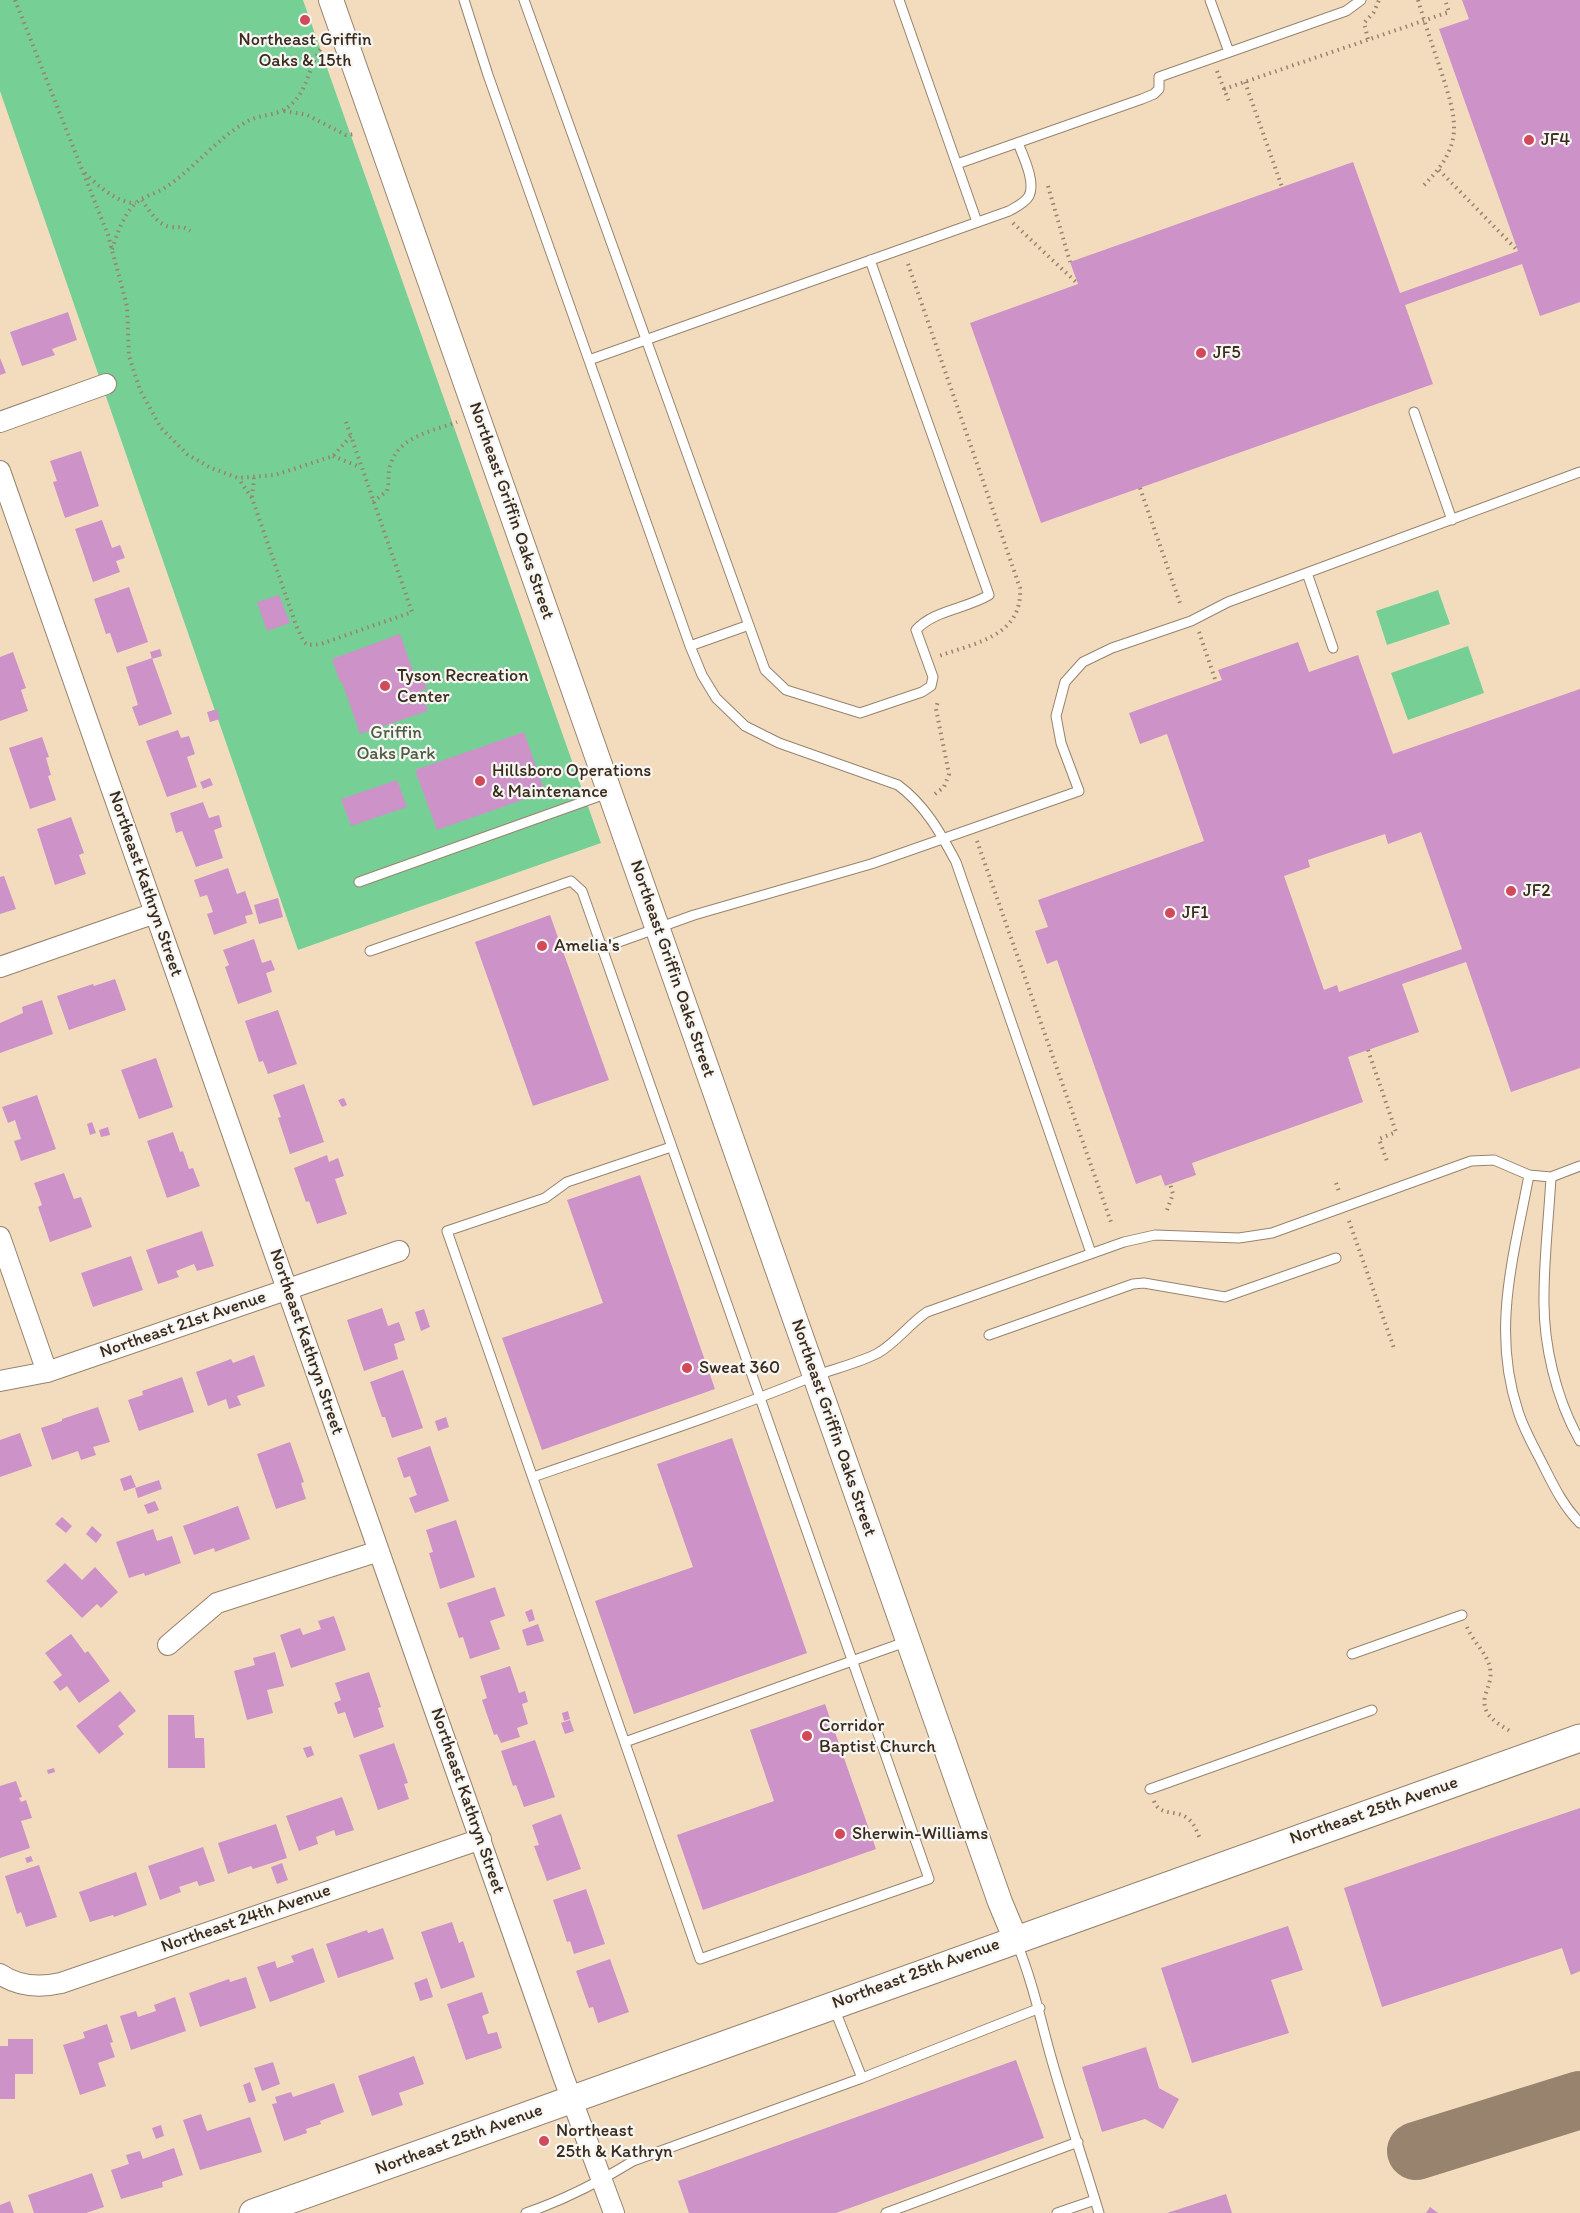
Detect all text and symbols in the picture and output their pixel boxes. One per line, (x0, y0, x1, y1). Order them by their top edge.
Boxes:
marker: Northeast Griffin Oaks & 15th (298, 13, 312, 27)
place label: Northeast Griffin Oaks & 15th (239, 29, 371, 72)
place label: JF4 (1541, 129, 1570, 151)
marker: JF4 (1522, 133, 1536, 147)
place label: JF5 (1213, 342, 1241, 364)
marker: JF5 (1194, 346, 1208, 360)
street label: Northeast Griffin Oaks Street (464, 400, 558, 622)
place label: Tyson Recreation Center (397, 665, 528, 708)
marker: Tyson Recreation Center (378, 679, 392, 693)
park label: Griffin Oaks Park (356, 722, 436, 764)
place label: Hillsboro Operations & Maintenance (492, 760, 651, 802)
marker: Hillsboro Operations & Maintenance (473, 774, 487, 788)
street label: Northeast Kathryn Street (103, 788, 187, 980)
street label: Northeast Griffin Oaks Street (625, 858, 719, 1080)
place label: JF2 (1523, 880, 1551, 902)
marker: JF2 (1504, 884, 1518, 898)
place label: JF1 (1182, 902, 1208, 924)
marker: JF1 (1163, 906, 1177, 920)
place label: Amelia's (554, 935, 620, 957)
marker: Amelia's (535, 939, 549, 953)
street label: Northeast Kathryn Street (264, 1246, 348, 1438)
street label: Northeast 21st Avenue (97, 1286, 269, 1364)
street label: Northeast Griffin Oaks Street (786, 1317, 880, 1539)
place label: Sweat 360 (699, 1357, 780, 1379)
marker: Sweat 360 (680, 1361, 694, 1375)
street label: Northeast Kathryn Street (425, 1705, 509, 1897)
place label: Corridor Baptist Church (819, 1715, 936, 1758)
marker: Corridor Baptist Church (800, 1729, 814, 1743)
street label: Northeast 25th Avenue (1287, 1772, 1461, 1850)
place label: Sherwin-Williams (852, 1823, 988, 1845)
marker: Sherwin-Williams (833, 1827, 847, 1841)
street label: Northeast 24th Avenue (158, 1880, 334, 1958)
street label: Northeast 25th Avenue (829, 1934, 1003, 2014)
street label: Northeast 25th Avenue (372, 2100, 546, 2180)
place label: Northeast 25th & Kathryn (556, 2120, 673, 2162)
marker: Northeast 25th & Kathryn (537, 2134, 551, 2148)

